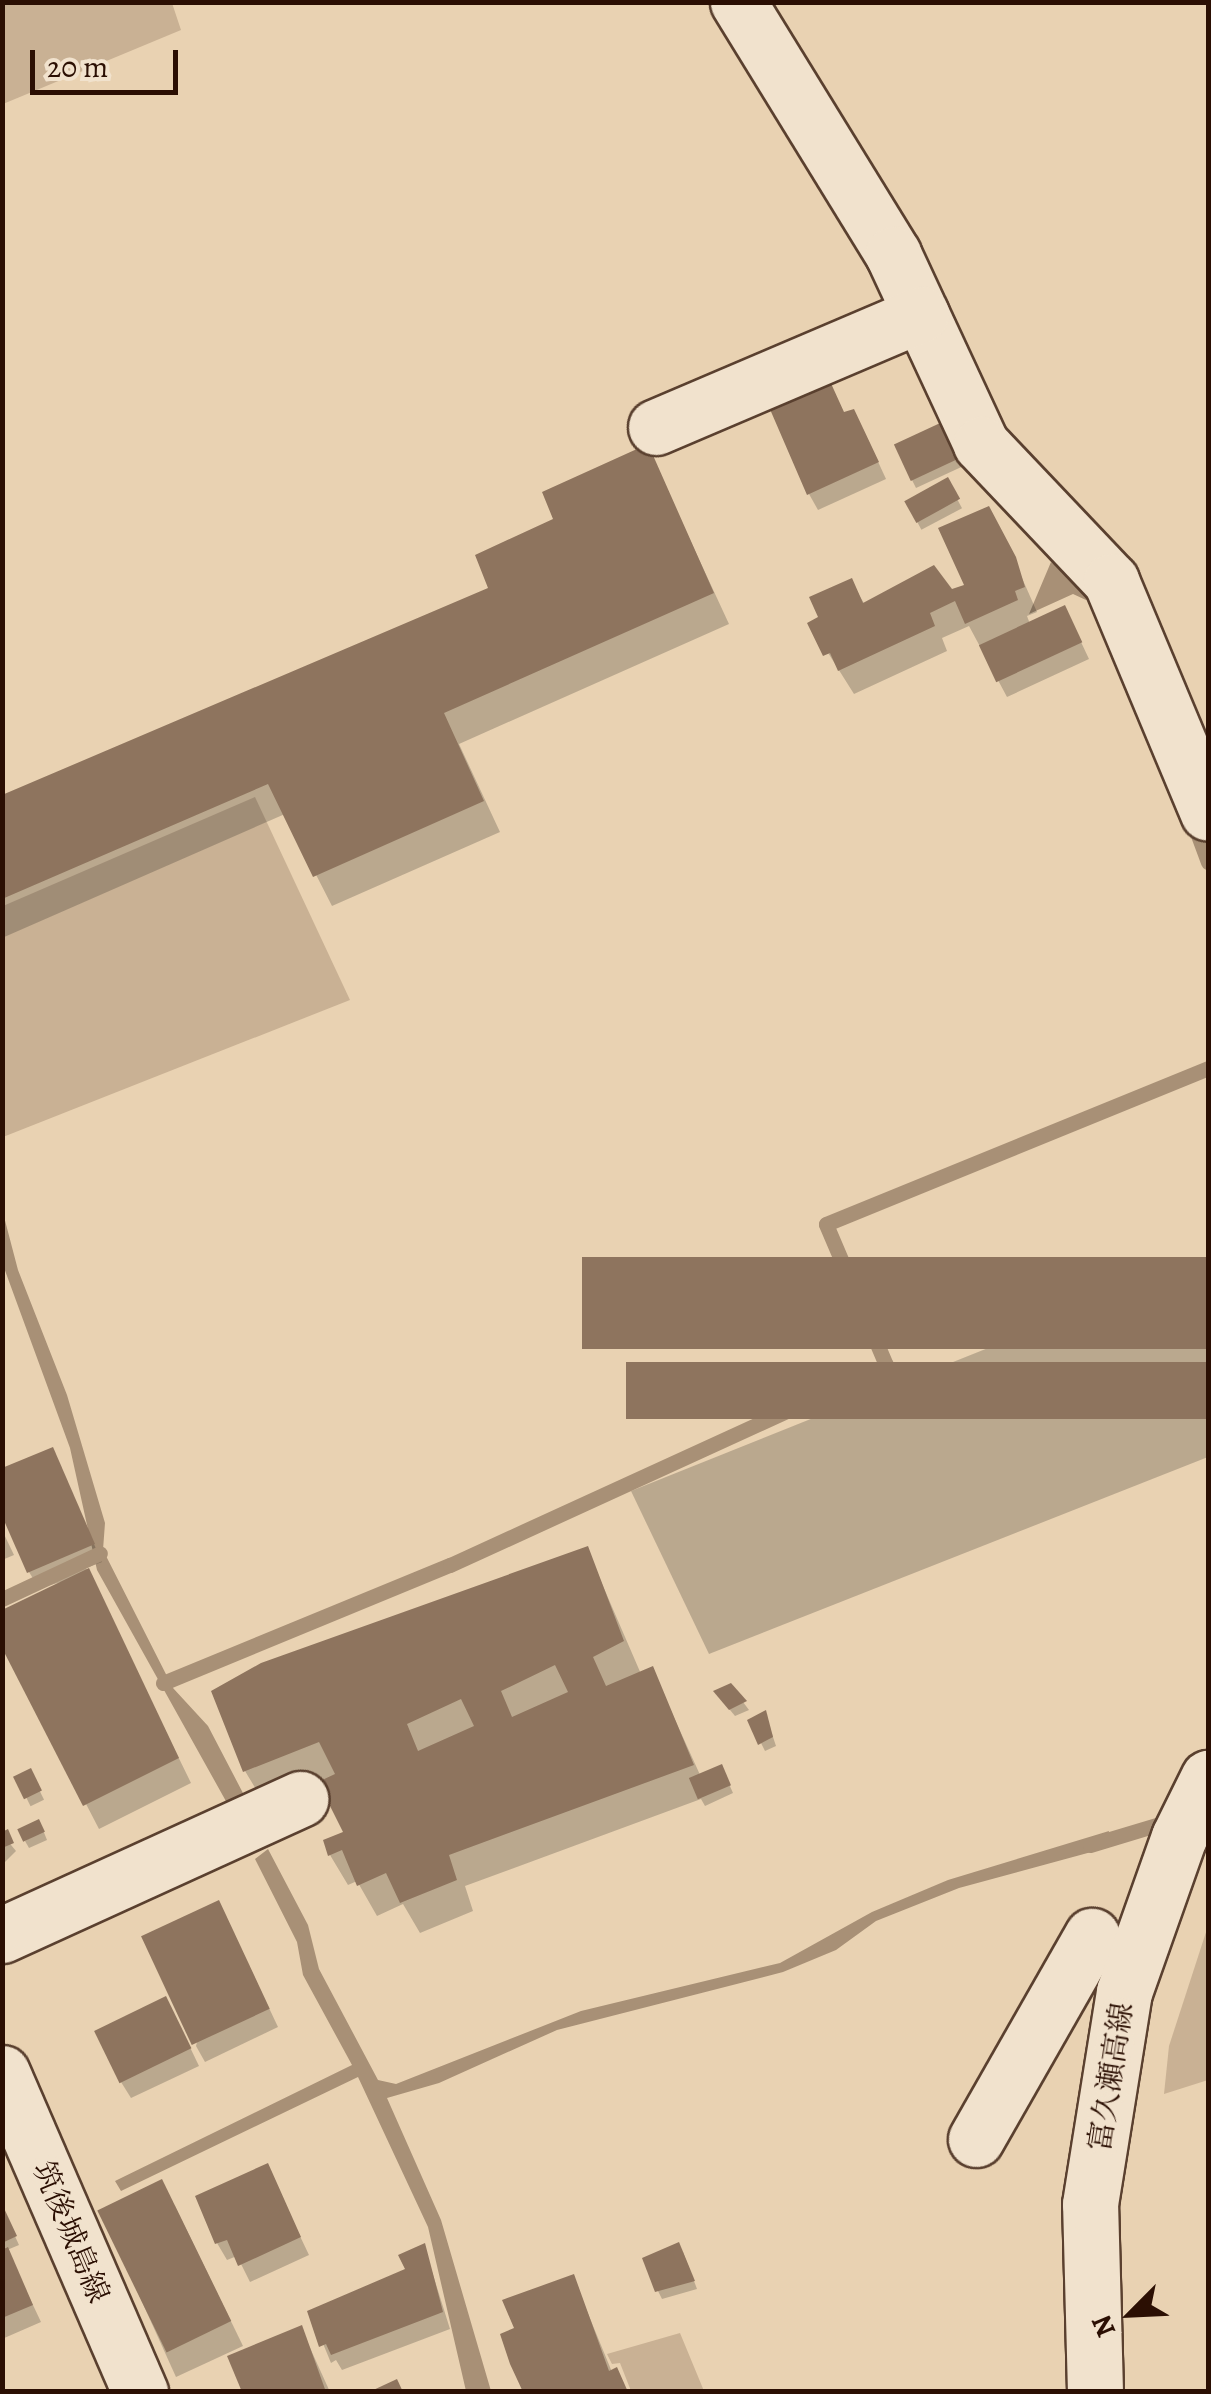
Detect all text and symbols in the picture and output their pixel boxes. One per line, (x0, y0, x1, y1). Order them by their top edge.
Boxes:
scale bar (35, 30, 182, 92)
text: 20 m (47, 47, 108, 87)
street label: 富久瀬高線 (1081, 2000, 1141, 2154)
street label: 筑後城島線 (25, 2156, 117, 2308)
north arrow (1081, 2264, 1181, 2364)
text: N (1082, 2309, 1125, 2343)

